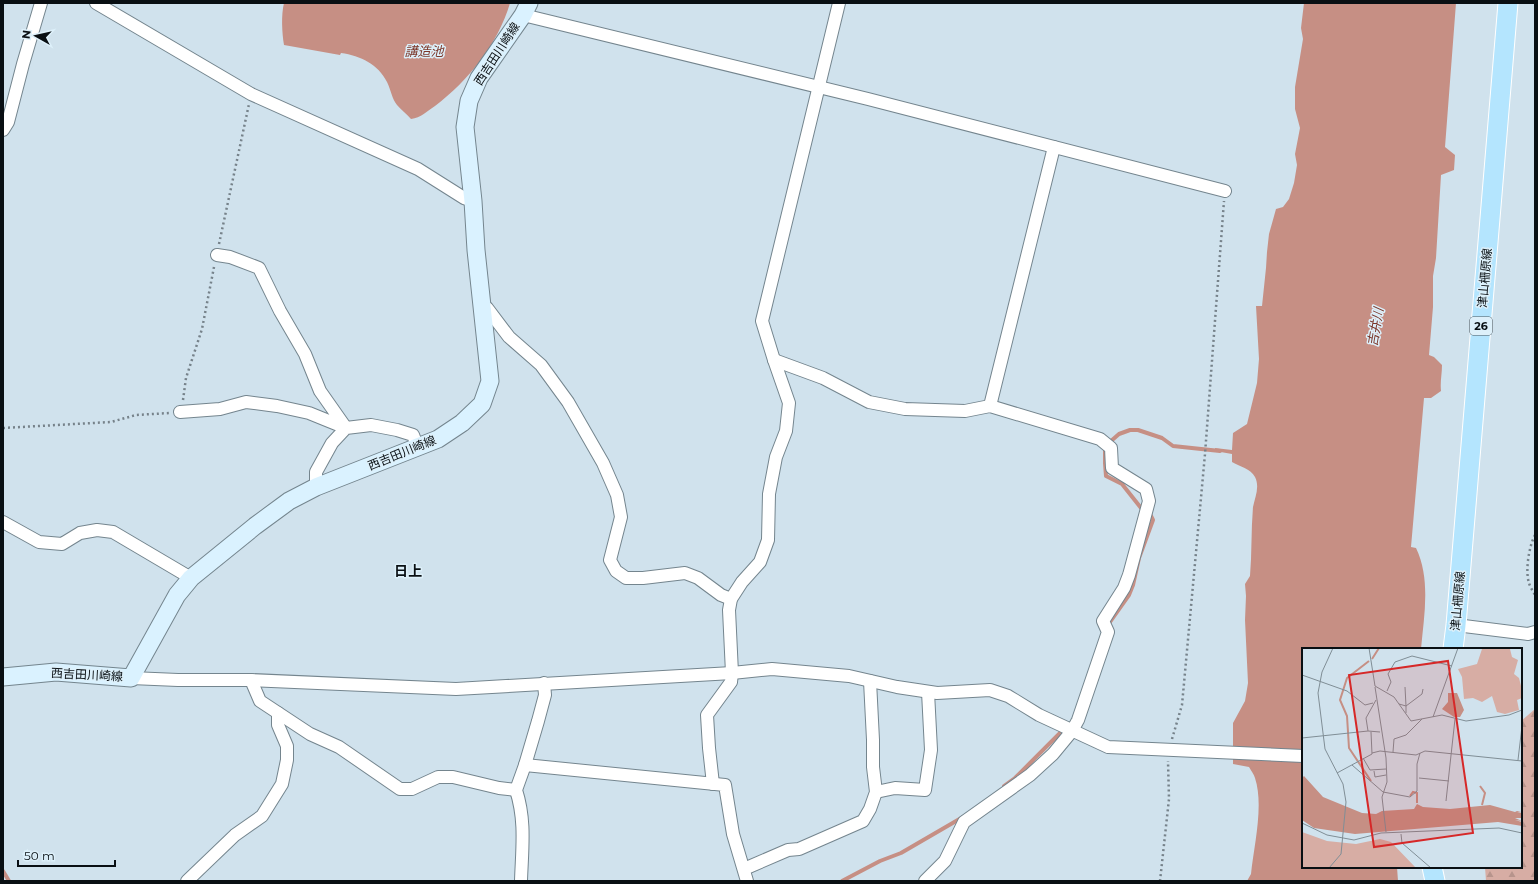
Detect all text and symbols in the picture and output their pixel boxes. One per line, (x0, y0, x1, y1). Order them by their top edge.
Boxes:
north arrow (16, 16, 56, 56)
street label: 西吉田川崎線 (471, 19, 522, 88)
text: N (19, 29, 34, 40)
water label: 講造池 (404, 43, 445, 59)
street label: 津山柵原線 (1474, 247, 1495, 309)
water label: 吉井川 (1364, 304, 1387, 348)
road number: 26 (1470, 317, 1492, 335)
street label: 西吉田川崎線 (366, 432, 438, 473)
district label: 日上 (394, 562, 422, 580)
street label: 津山柵原線 (1447, 570, 1468, 632)
inset map (1302, 648, 1522, 868)
street label: 西吉田川崎線 (51, 665, 123, 684)
scale bar (18, 842, 115, 868)
text: 50 m (24, 848, 55, 863)

